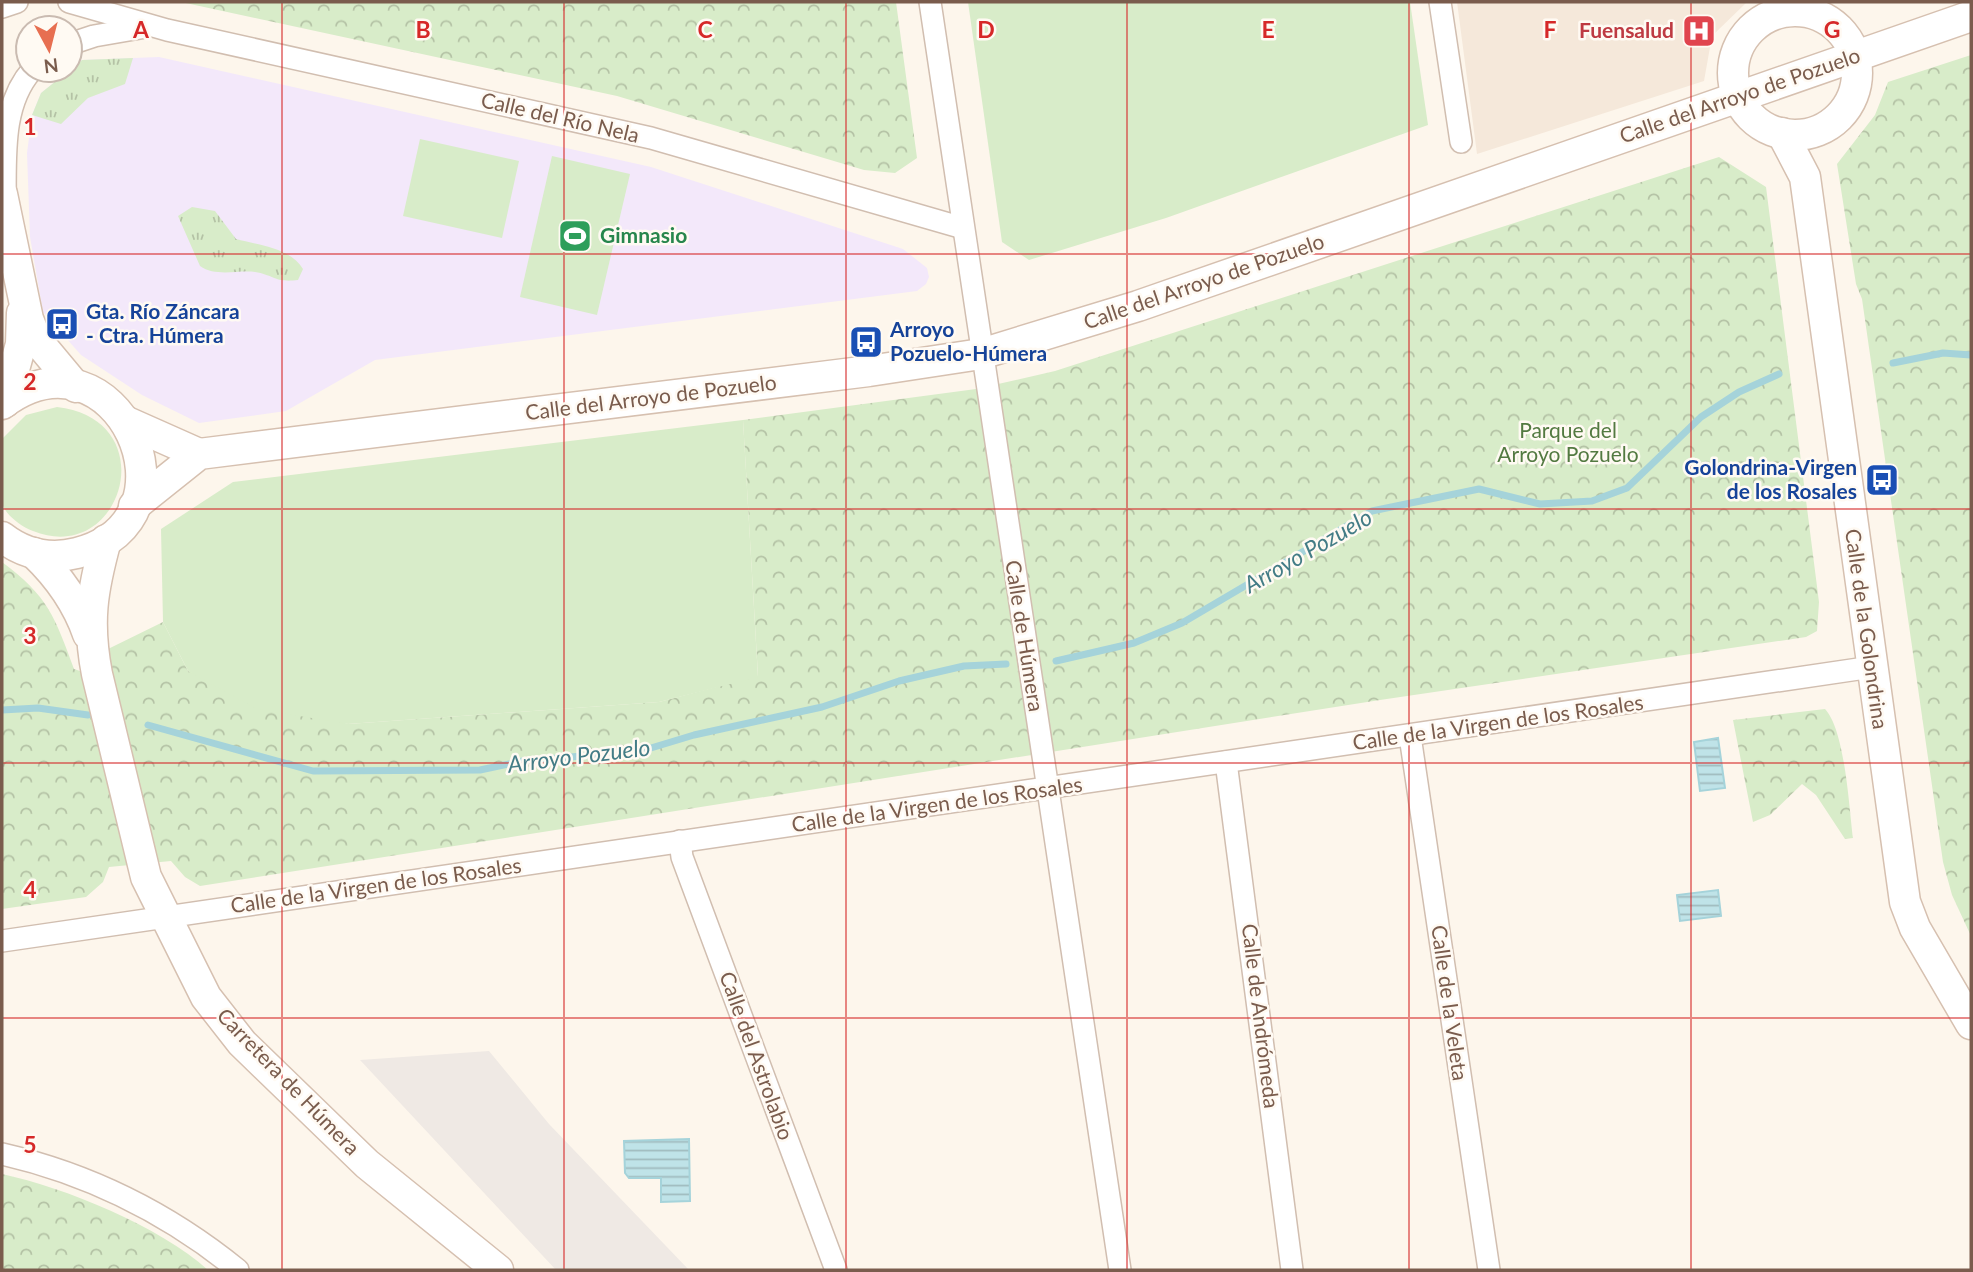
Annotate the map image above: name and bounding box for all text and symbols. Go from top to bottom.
hospital icon: Fuensalud [1680,12,1718,50]
north arrow [14,14,84,84]
text: A [132,15,150,43]
text: B [415,15,431,43]
text: C [697,15,713,43]
text: D [977,15,995,43]
text: E [1261,15,1275,43]
text: F [1543,15,1557,43]
text: G [1824,15,1840,43]
place label: Fuensalud [1579,17,1674,42]
street label: Calle del Arroyo de Pozuelo [1616,42,1863,148]
text: N [42,54,60,79]
street label: Calle del Río Nela [479,86,642,147]
text: 1 [23,112,37,140]
sports icon: Gimnasio [556,217,594,255]
place label: Gimnasio [600,222,687,247]
street label: Calle del Arroyo de Pozuelo [1080,228,1327,334]
place label: Gta. Río Záncara - Ctra. Húmera [86,298,240,347]
bus stop icon: Gta. Río Záncara - Ctra. Húmera [43,305,81,343]
place label: Arroyo Pozuelo-Húmera [889,316,1047,365]
bus stop icon: Arroyo Pozuelo-Húmera [847,323,885,361]
text: 2 [23,367,37,395]
street label: Calle del Arroyo de Pozuelo [524,369,778,424]
park label: Parque del Arroyo Pozuelo [1497,417,1639,466]
place label: Golondrina-Virgen de los Rosales [1684,454,1857,503]
bus stop icon: Golondrina-Virgen de los Rosales [1863,461,1901,499]
water label: Arroyo Pozuelo [1237,502,1377,599]
street label: Calle de la Golondrina [1841,527,1894,731]
street label: Calle de Húmera [1001,558,1050,713]
text: 3 [23,621,37,649]
street label: Calle de la Virgen de los Rosales [1351,689,1645,754]
water label: Arroyo Pozuelo [505,732,652,778]
street label: Calle de la Virgen de los Rosales [790,771,1084,836]
street label: Calle de la Virgen de los Rosales [229,852,523,917]
text: 4 [23,875,37,903]
street label: Calle de Andrómeda [1238,922,1285,1110]
street label: Calle de la Veleta [1427,923,1474,1082]
street label: Calle del Astrolabio [715,968,800,1143]
street label: Carretera de Húmera [213,1002,366,1160]
text: 5 [23,1130,37,1158]

